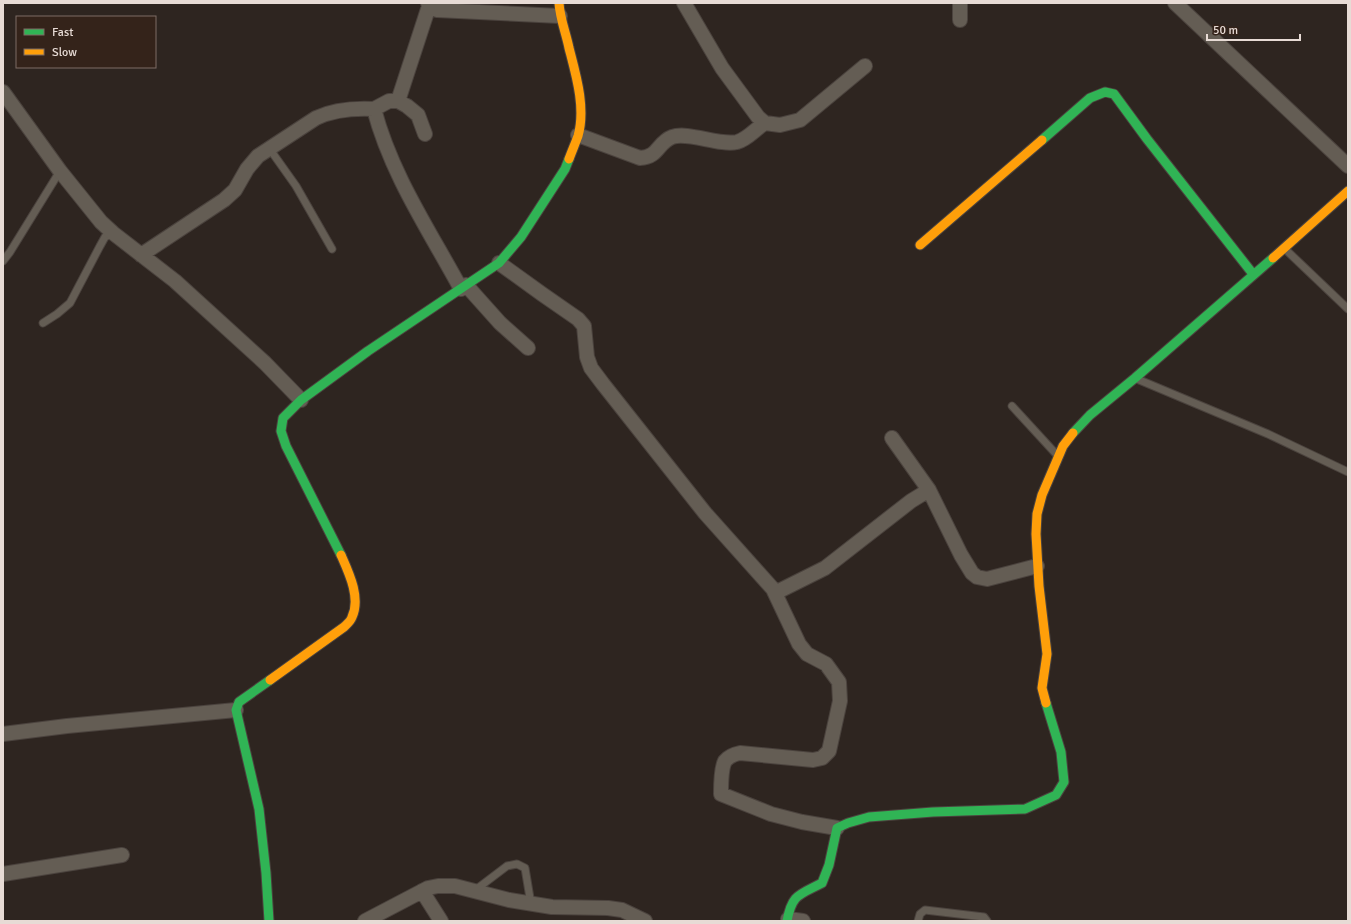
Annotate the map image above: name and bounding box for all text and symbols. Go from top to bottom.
legend [16,16,156,68]
scale bar [1207,16,1300,42]
text: 50 m [1213,23,1238,38]
text: Fast [52,25,73,40]
text: Slow [52,45,77,60]

